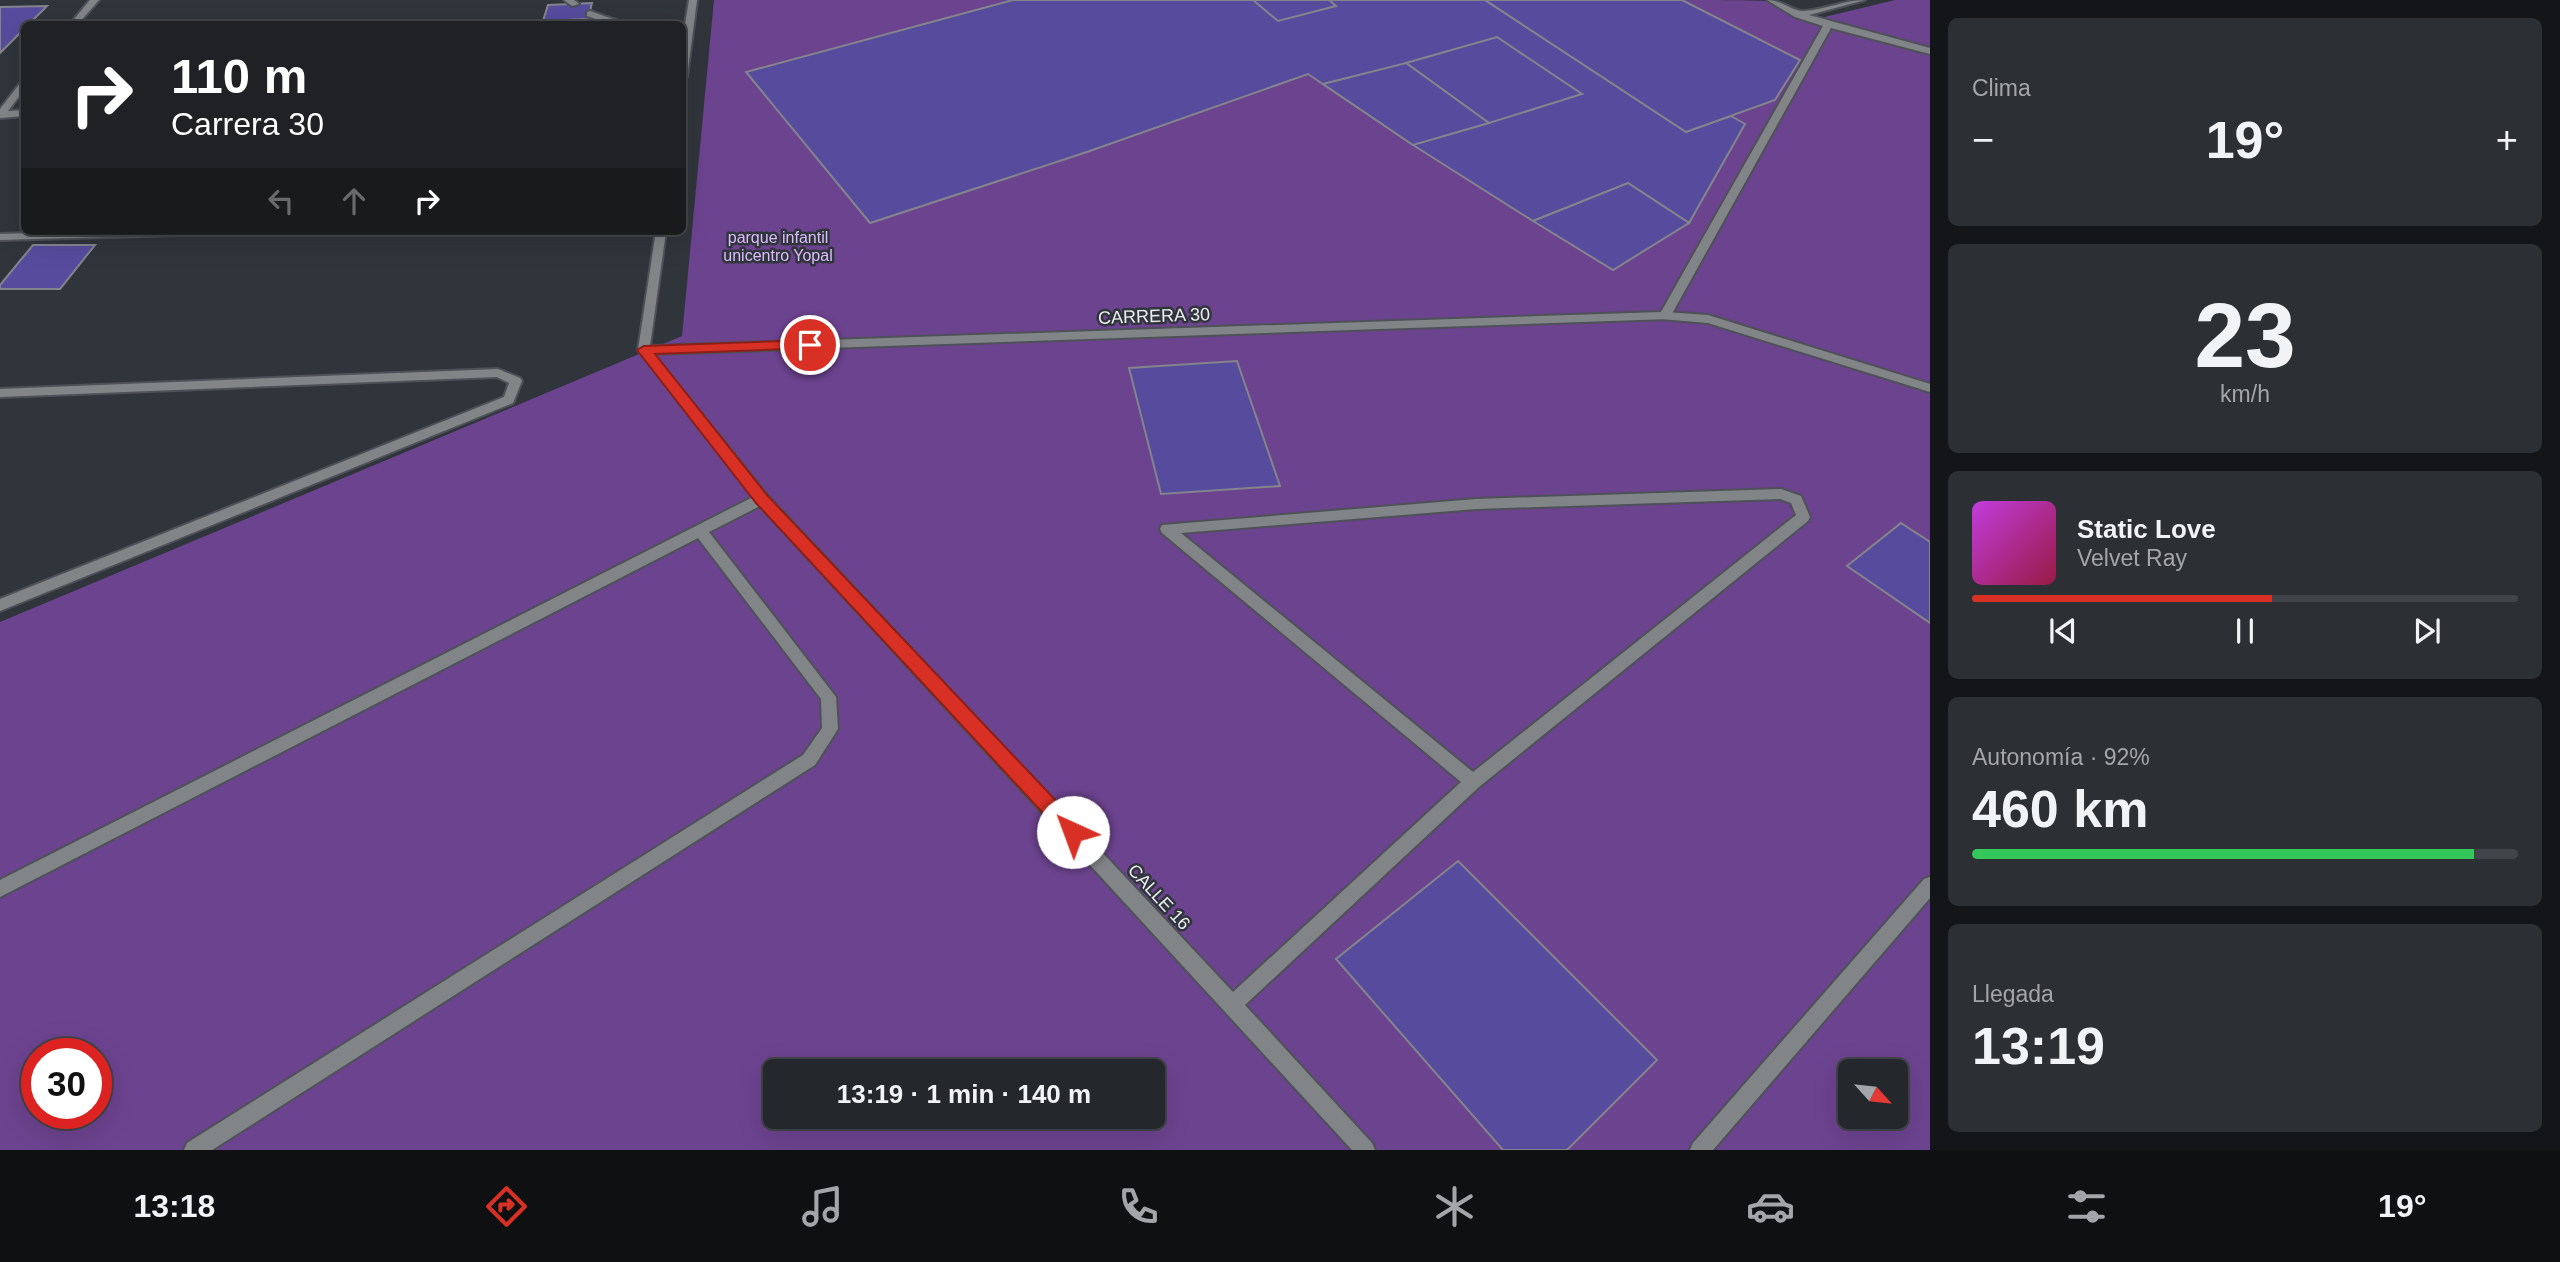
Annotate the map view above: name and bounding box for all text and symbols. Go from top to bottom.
icon: right [56,49,147,140]
text: 110 m [171,49,307,103]
text: Clima [1972,75,2031,101]
text: Carrera 30 [171,106,324,142]
text: 19° [2206,111,2284,169]
text: − [1972,119,1994,161]
text: + [2496,119,2518,161]
icon: left [262,182,300,220]
icon: ahead [335,182,373,220]
icon: right [408,182,446,220]
park label: parque infantil unicentro Yopal [723,229,833,264]
text: 23 [2194,285,2296,386]
street label: CARRERA 30 [1098,304,1210,328]
pin [780,315,840,375]
icon: arrive [791,326,829,364]
text: km/h [2220,381,2270,407]
text: Static Love [2077,514,2216,544]
text: Velvet Ray [2077,545,2187,571]
icon: previous [2044,612,2082,650]
icon: pause [2226,612,2264,650]
icon: next [2408,612,2446,650]
text: Autonomía · 92% [1972,744,2150,770]
text: 460 km [1972,780,2148,838]
position arrow [1036,795,1110,869]
street label: CALLE 16 [1124,860,1194,934]
text: Llegada [1972,981,2054,1007]
text: 13:19 [1972,1017,2105,1075]
speed limit sign: 30 [21,1038,112,1129]
north arrow [1838,1059,1908,1129]
map controls [1838,1059,1908,1129]
text: 13:19 · 1 min · 140 m [837,1079,1091,1109]
icon: directions [482,1182,531,1231]
icon: music [798,1182,847,1231]
icon: phone [1114,1182,1163,1231]
icon: climate [1430,1182,1479,1231]
icon: car [1746,1182,1795,1231]
icon: filters [2062,1182,2111,1231]
text: 13:18 [133,1188,215,1224]
text: 19° [2378,1188,2427,1224]

